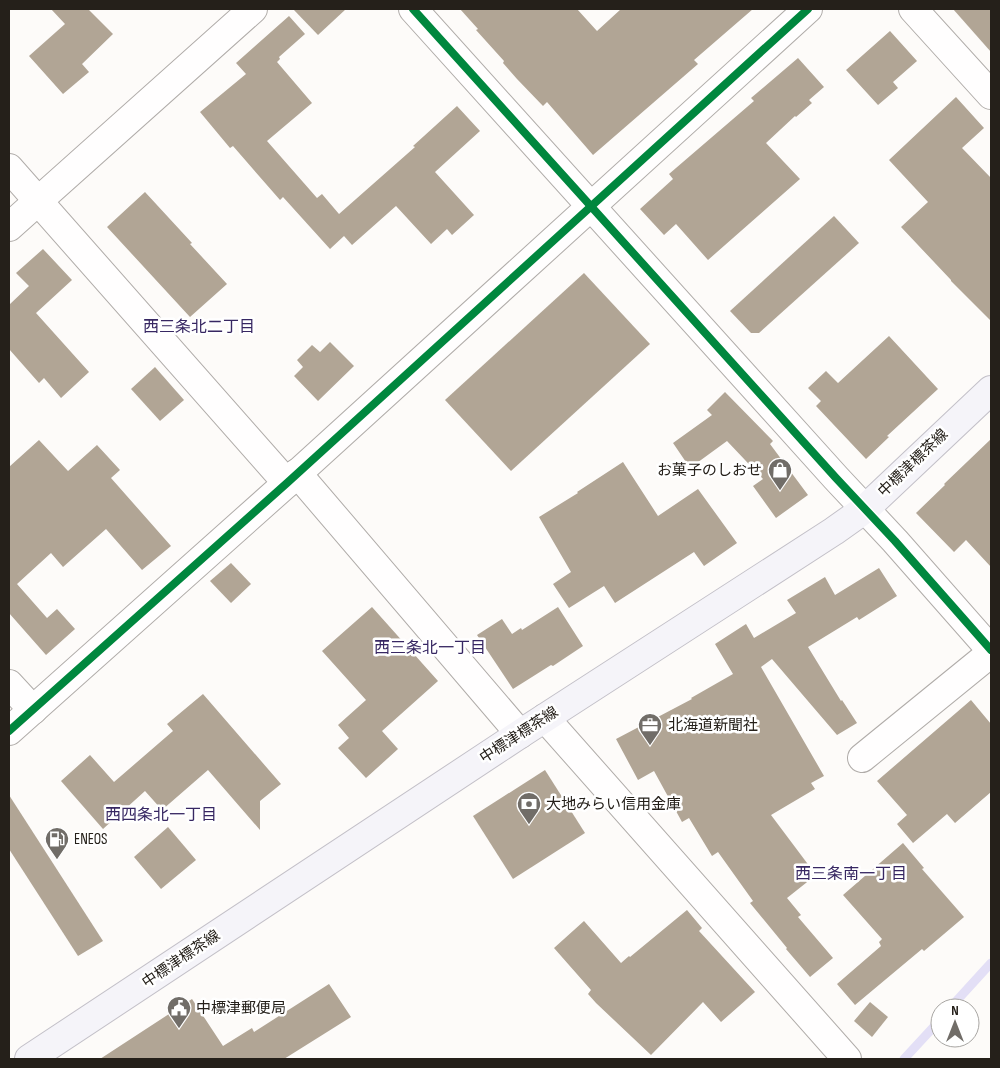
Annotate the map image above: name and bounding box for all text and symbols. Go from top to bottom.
district label: 西三条北二丁目 [143,318,255,337]
street label: 中標津標茶線 [874,425,952,501]
shop icon: お菓子のしおせ [767,457,793,491]
place label: お菓子のしおせ [657,461,762,480]
district label: 西三条北一丁目 [374,639,486,658]
street label: 中標津標茶線 [476,703,562,767]
office icon: 北海道新聞社 [637,712,663,746]
place label: 北海道新聞社 [668,716,758,735]
bank icon: 大地みらい信用金庫 [516,791,542,825]
place label: 大地みらい信用金庫 [546,795,681,814]
district label: 西四条北一丁目 [105,806,217,825]
fuel station icon: ENEOS [44,826,70,860]
place label: ENEOS [74,830,108,849]
district label: 西三条南一丁目 [795,865,907,884]
street label: 中標津標茶線 [138,926,224,992]
public building icon: 中標津郵便局 [166,995,192,1029]
north arrow [930,998,980,1048]
place label: 中標津郵便局 [196,999,286,1018]
text: N [951,1002,959,1019]

